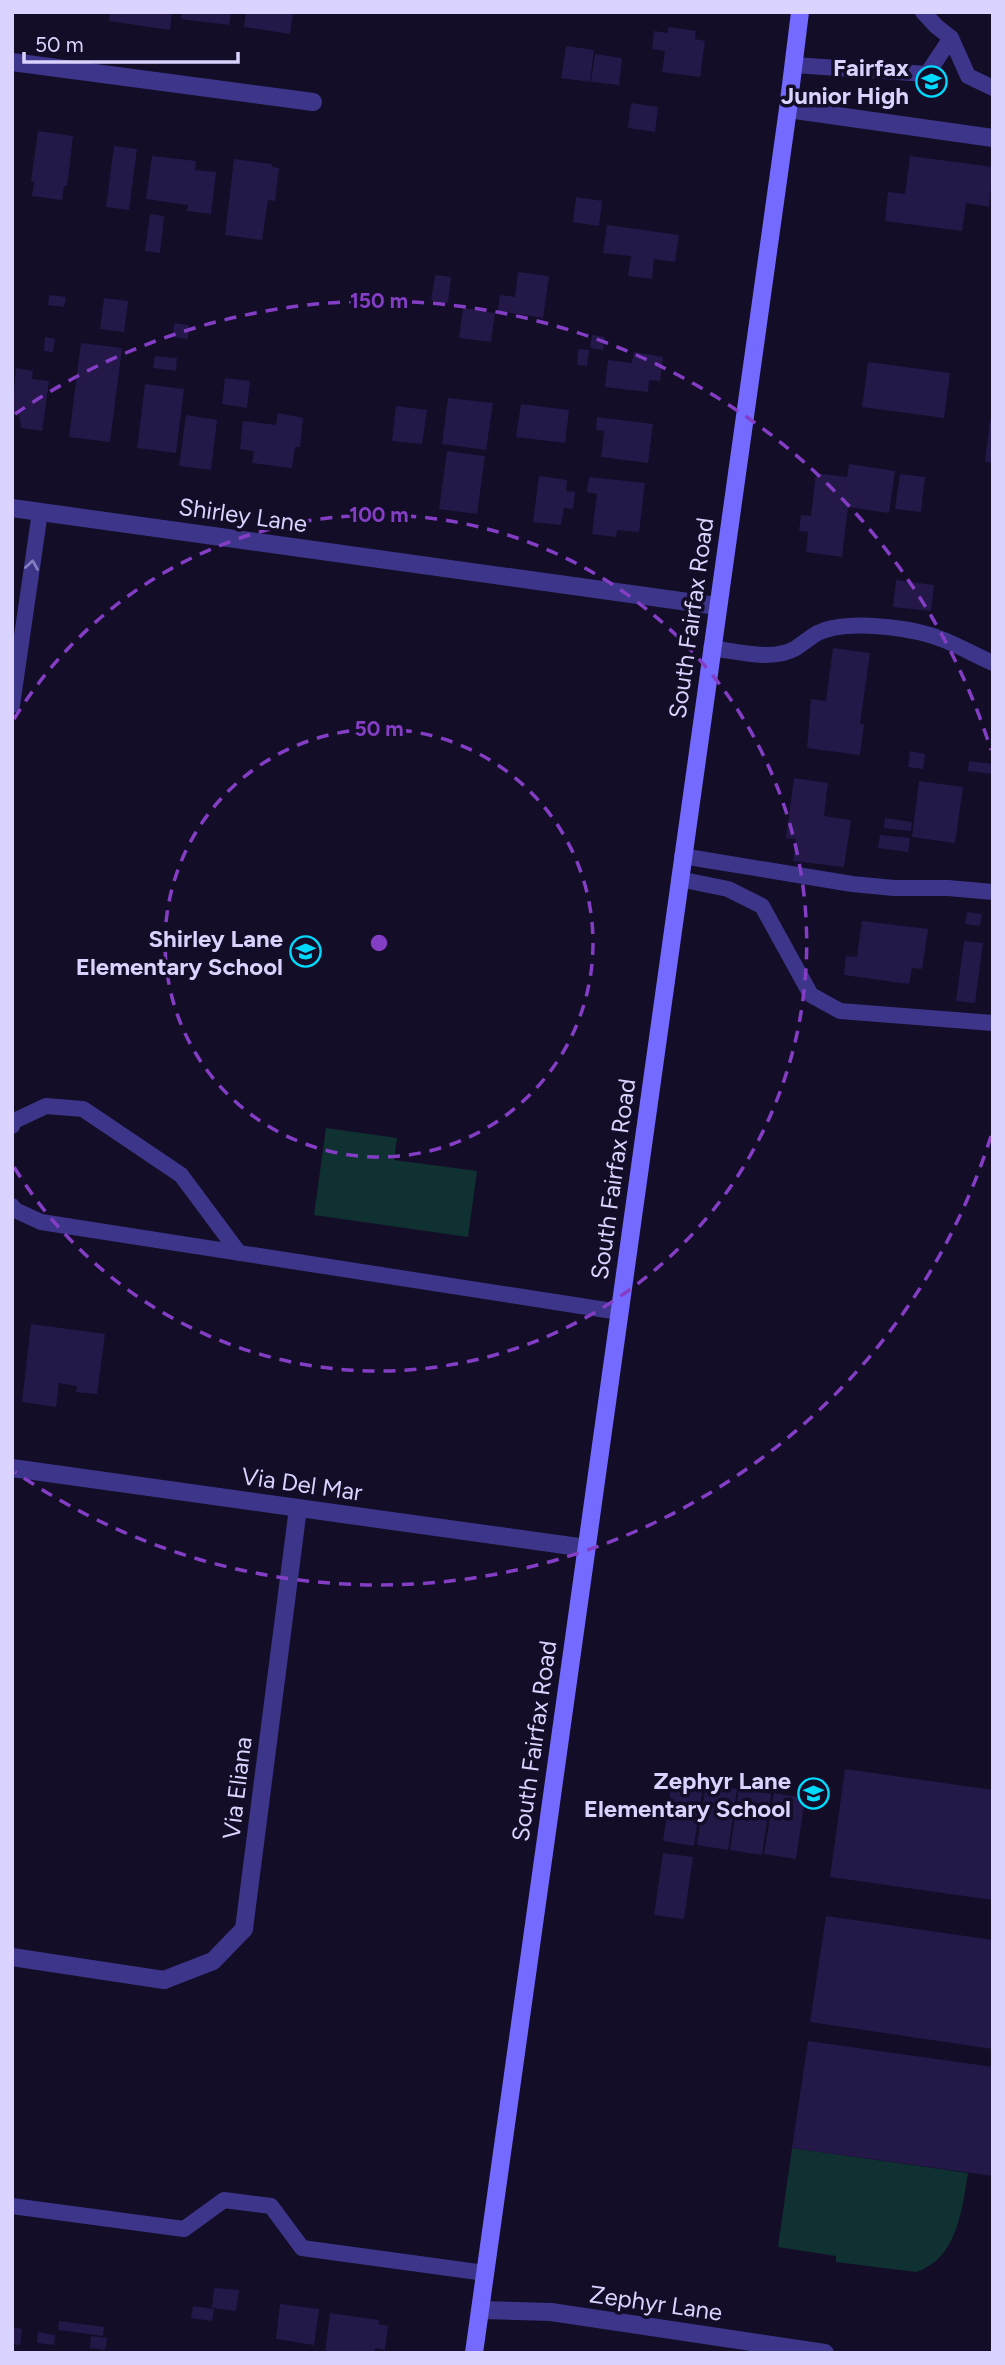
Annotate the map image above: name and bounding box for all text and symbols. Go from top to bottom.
scale bar [24,21,238,65]
text: 50 m [35,32,84,57]
place label: Fairfax Junior High [781,53,909,110]
school or university icon: Fairfax Junior High [915,64,949,98]
text: 150 m [350,288,408,313]
street label: Shirley Lane [177,492,309,538]
text: 100 m [349,502,409,527]
street label: South Fairfax Road [663,516,719,720]
one-way arrow [24,559,39,571]
text: 50 m [354,716,404,741]
place label: Shirley Lane Elementary School [76,924,283,981]
centre of rings [367,931,391,955]
school or university icon: Shirley Lane Elementary School [289,935,323,969]
street label: South Fairfax Road [585,1077,641,1281]
street label: Via Del Mar [240,1461,364,1507]
street label: South Fairfax Road [506,1639,562,1843]
street label: Via Eliana [216,1735,258,1841]
place label: Zephyr Lane Elementary School [584,1766,791,1823]
school or university icon: Zephyr Lane Elementary School [797,1777,831,1811]
street label: Zephyr Lane [588,2279,724,2327]

